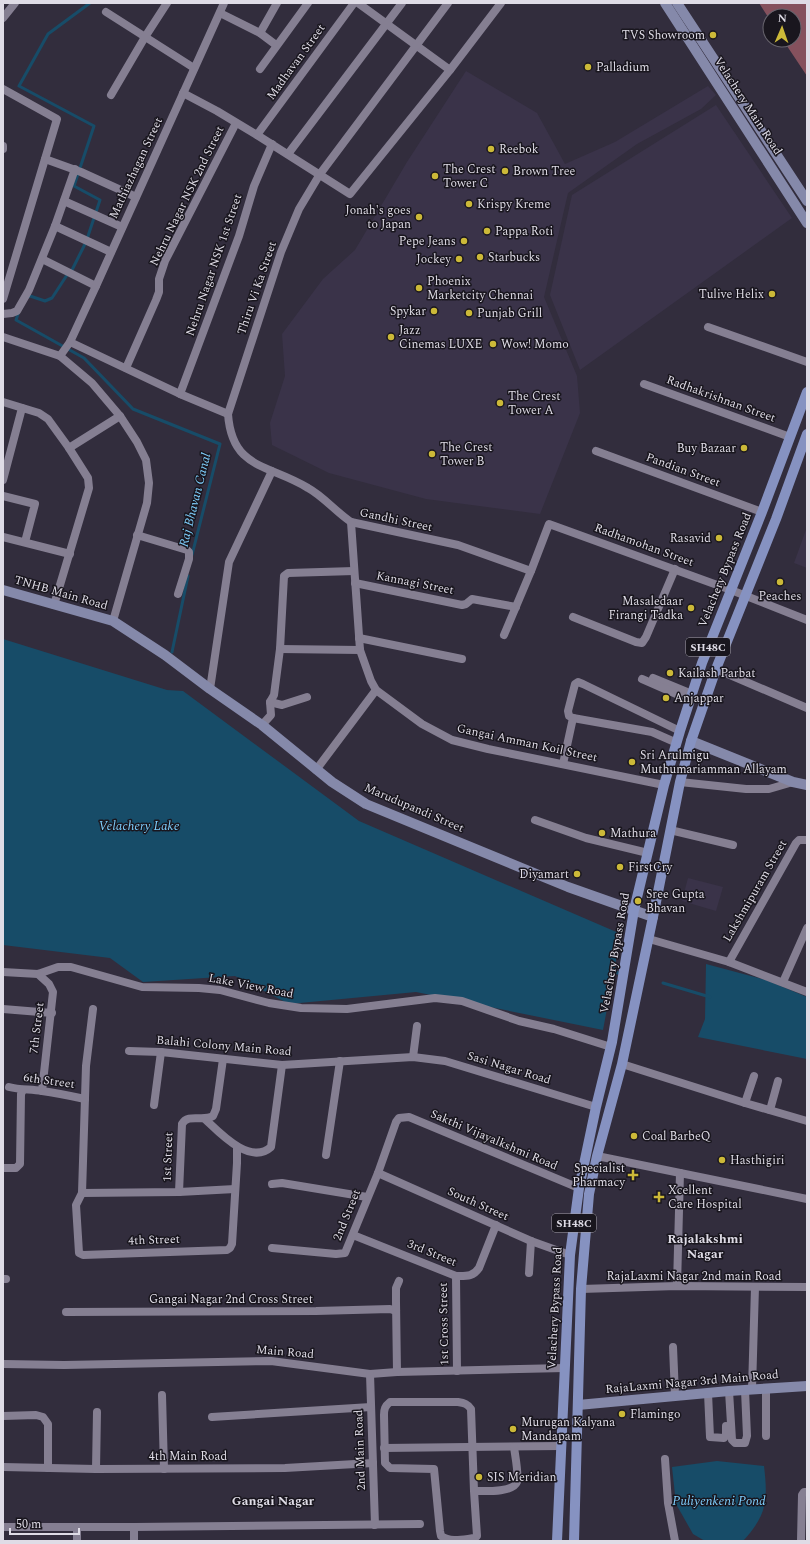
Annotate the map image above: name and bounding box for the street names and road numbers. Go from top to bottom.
street label: Madhavan Street [262,20,330,104]
street label: Velachery Main Road [709,53,787,159]
street label: Mathiazhagan Street [104,114,168,222]
street label: Nehru Nagar NSK 2nd Street [145,123,229,269]
street label: Nehru Nagar NSK 1st Street [181,191,247,339]
street label: Thiru Vi Ka Street [232,239,282,337]
street label: Radhakrishnan Street [664,370,778,428]
street label: Pandian Street [643,448,723,492]
street label: Gandhi Street [358,503,434,537]
street label: Velachery Bypass Road [693,510,757,630]
street label: Radhamohan Street [592,518,696,572]
street label: Kannagi Street [375,566,455,600]
street label: TNHB Main Road [12,571,110,615]
road number: SH48C [686,638,730,656]
street label: Gangai Amman Koil Street [455,719,599,767]
street label: Marudupandi Street [361,778,467,838]
street label: Lakshmipuram Street [718,836,792,946]
street label: Velachery Bypass Road [595,891,635,1015]
street label: Lake View Road [207,968,295,1004]
street label: 7th Street [24,1001,50,1055]
street label: Balahi Colony Main Road [156,1031,293,1061]
street label: Sasi Nagar Road [465,1046,554,1090]
street label: 6th Street [22,1068,76,1094]
street label: Sakthi Vijayalkshmi Road [427,1105,561,1176]
street label: 1st Street [158,1132,178,1182]
street label: South Street [444,1182,512,1226]
street label: 2nd Street [328,1186,366,1244]
road number: SH48C [552,1214,596,1232]
street label: 4th Street [128,1230,180,1250]
street label: 3rd Street [404,1234,460,1272]
street label: Velachery Bypass Road [542,1246,568,1370]
street label: RajaLaxmi Nagar 2nd main Road [607,1267,782,1286]
street label: 1st Cross Street [434,1282,454,1366]
street label: Gangai Nagar 2nd Cross Street [149,1290,313,1309]
street label: Main Road [255,1340,315,1364]
street label: RajaLaxmi Nagar 3rd Main Road [605,1365,780,1399]
street label: 2nd Main Road [349,1409,371,1491]
street label: 4th Main Road [149,1447,227,1466]

